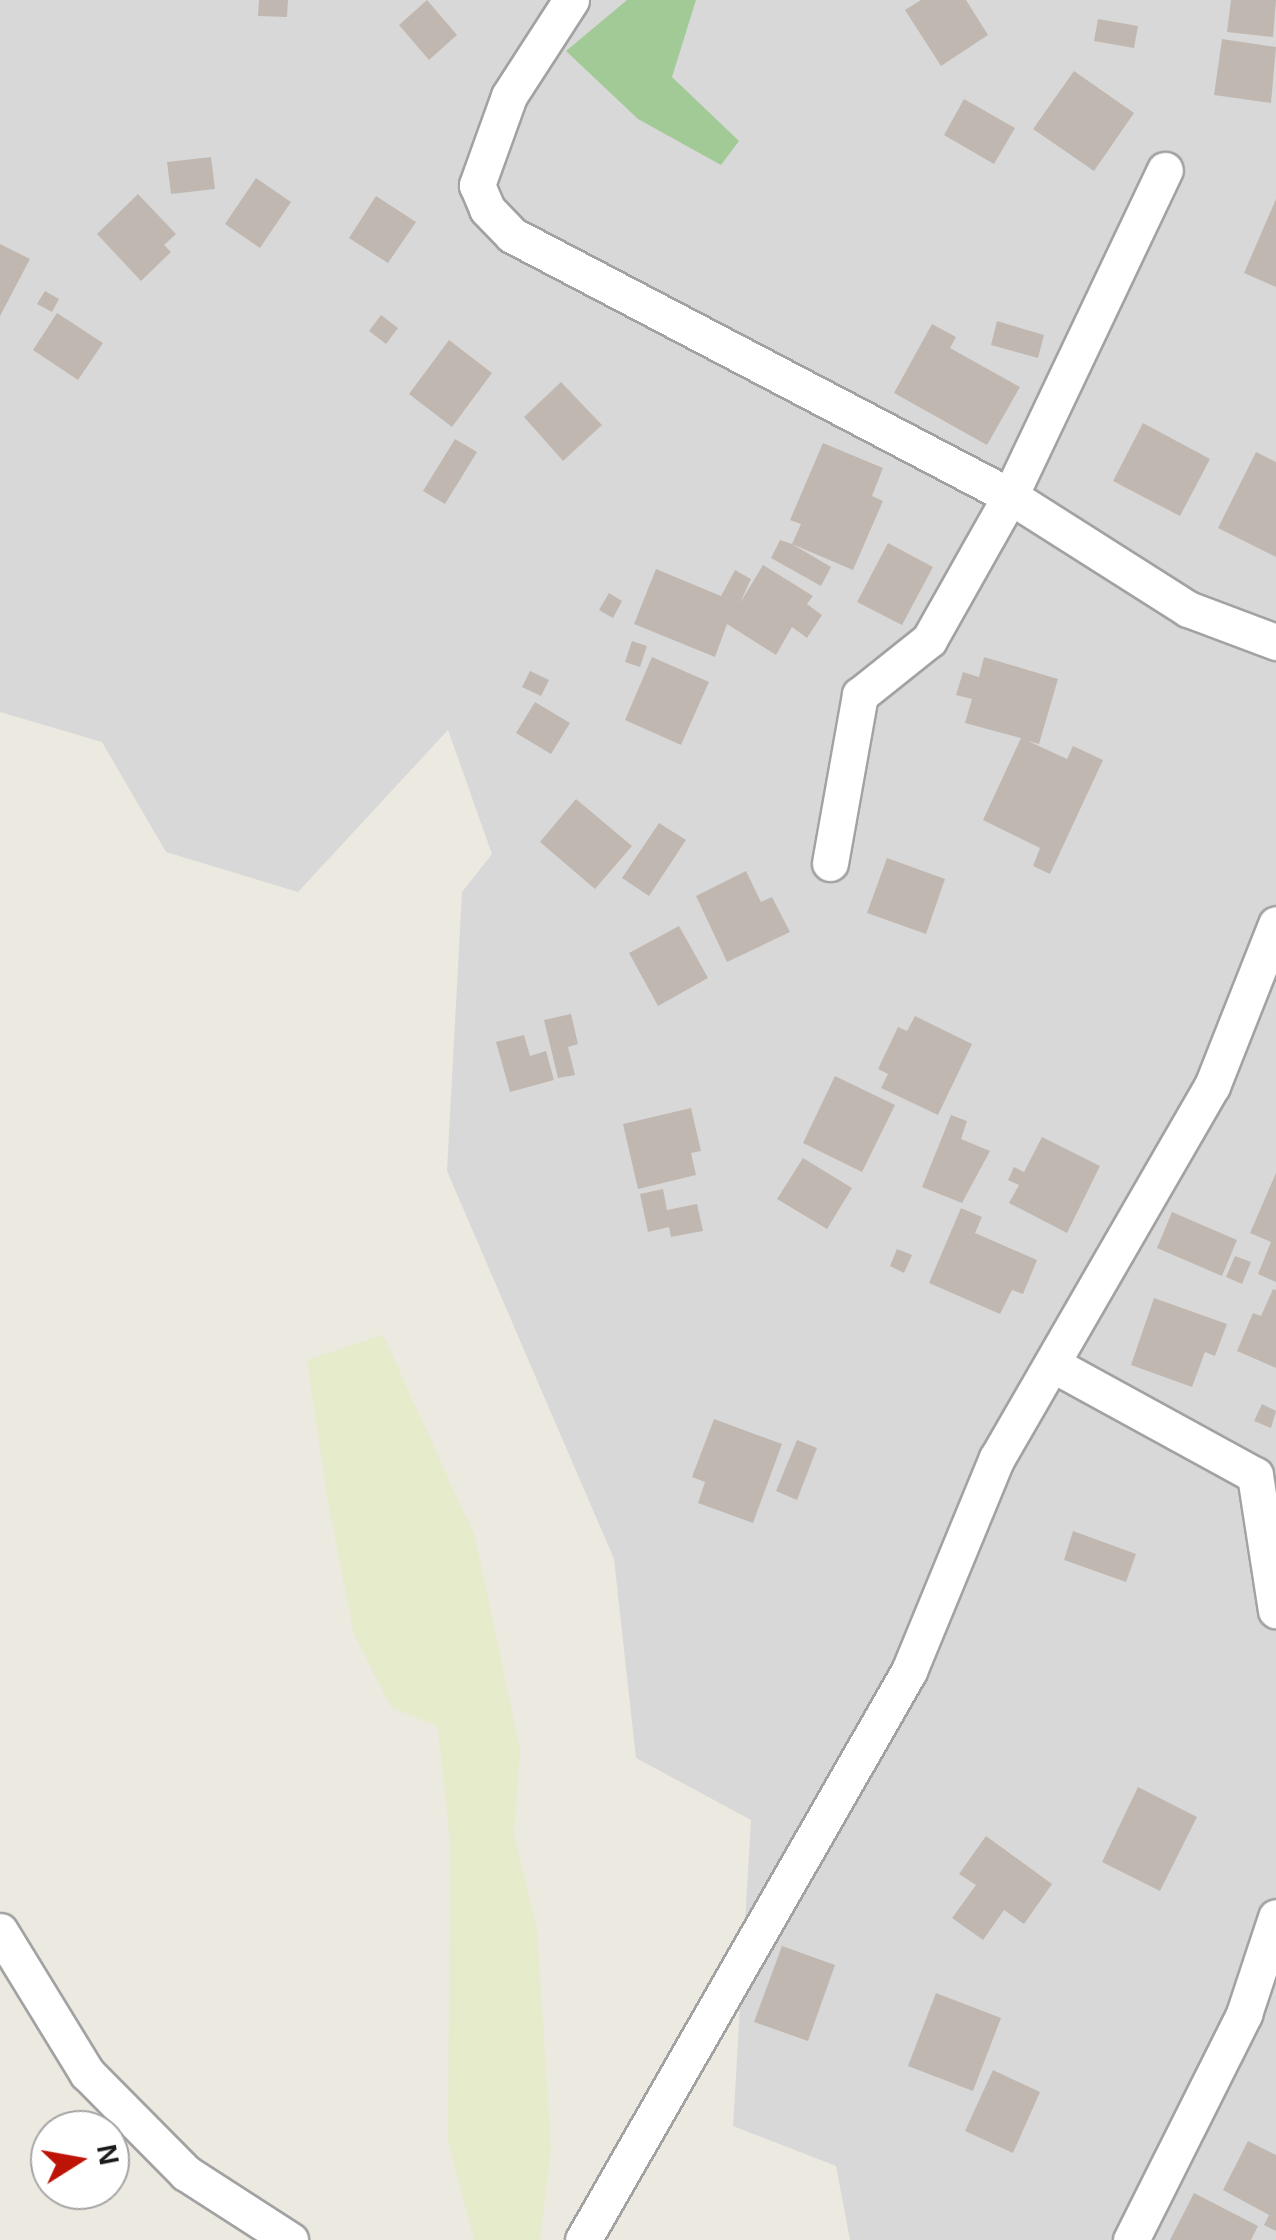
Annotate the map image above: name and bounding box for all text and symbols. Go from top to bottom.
north arrow [30,2110,130,2210]
text: N [91,2142,125,2167]

